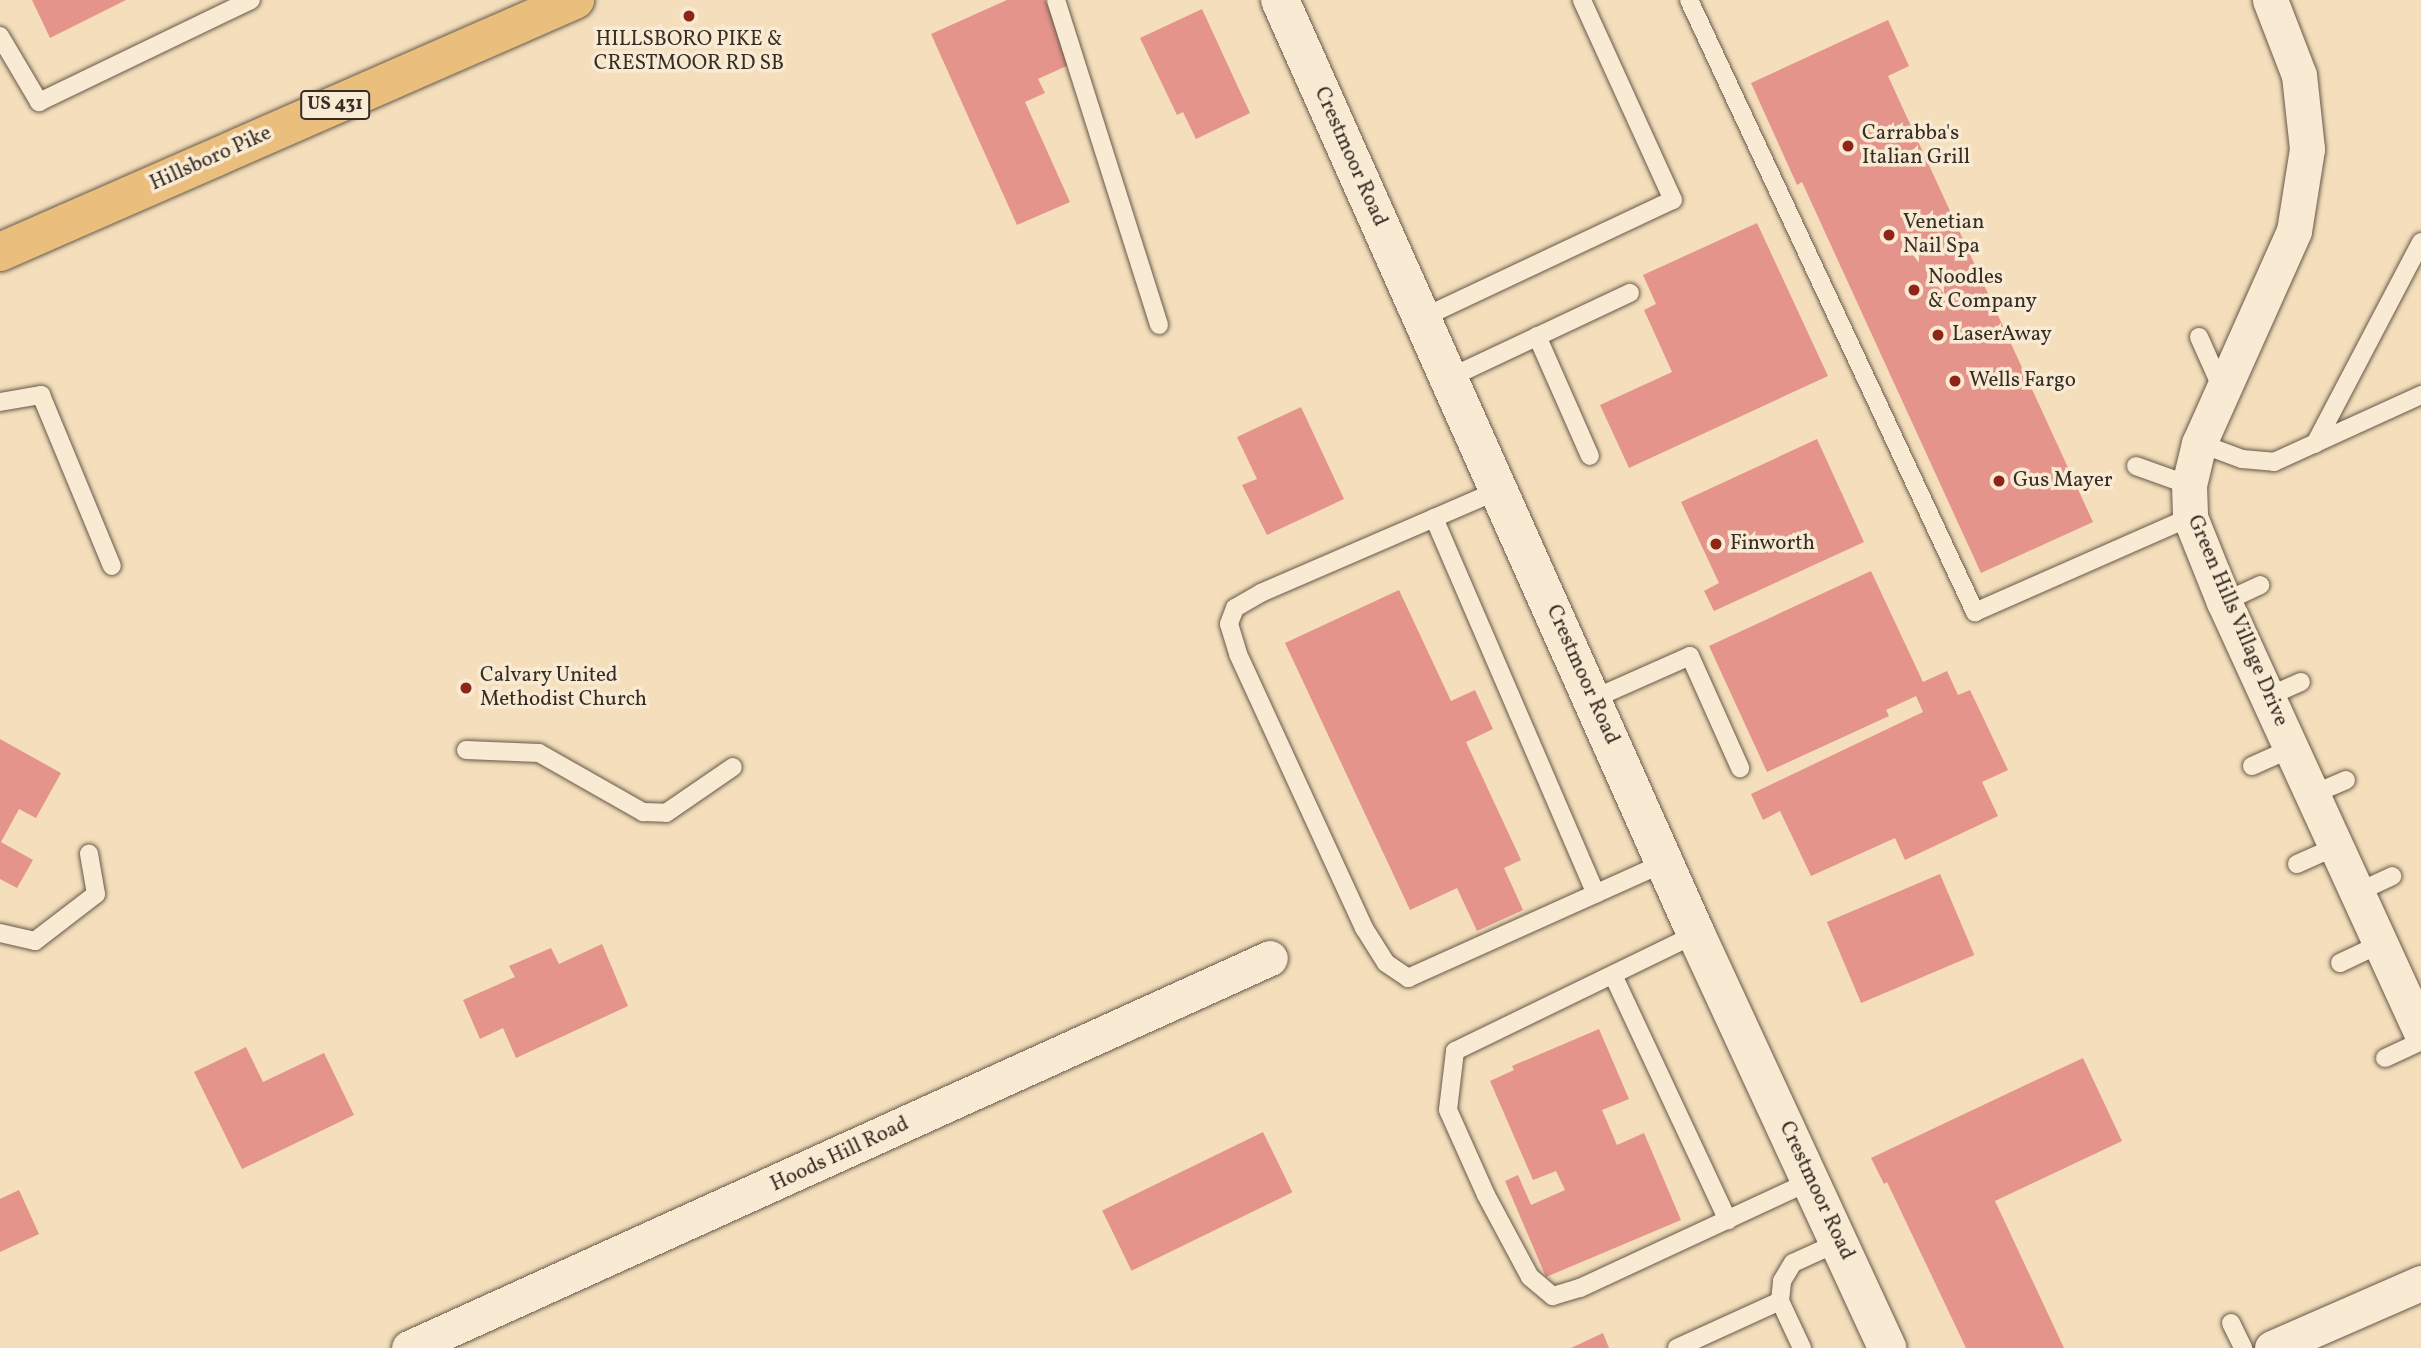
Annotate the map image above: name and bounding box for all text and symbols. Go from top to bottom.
marker: HILLSBORO PIKE & CRESTMOOR RD SB [681,8,697,24]
place label: HILLSBORO PIKE & CRESTMOOR RD SB [594,27,784,77]
street label: Crestmoor Road [1308,83,1392,231]
road number: US 431 [300,90,370,120]
street label: Hillsboro Pike [146,121,276,197]
place label: Carrabba's Italian Grill [1862,121,1970,171]
marker: Carrabba's Italian Grill [1840,138,1856,154]
place label: Venetian Nail Spa [1903,210,1985,260]
marker: Venetian Nail Spa [1881,227,1897,243]
place label: Noodles & Company [1928,265,2037,315]
marker: Noodles & Company [1906,282,1922,298]
place label: LaserAway [1952,322,2052,348]
marker: LaserAway [1930,327,1946,343]
place label: Wells Fargo [1969,368,2076,394]
marker: Wells Fargo [1947,373,1963,389]
place label: Gus Mayer [2013,468,2113,494]
marker: Gus Mayer [1991,473,2007,489]
street label: Green Hills Village Drive [2181,511,2293,731]
place label: Finworth [1730,531,1815,557]
marker: Finworth [1708,536,1724,552]
street label: Crestmoor Road [1540,601,1624,749]
place label: Calvary United Methodist Church [480,663,647,713]
marker: Calvary United Methodist Church [458,680,474,696]
street label: Hoods Hill Road [767,1112,913,1198]
street label: Crestmoor Road [1773,1118,1859,1264]

